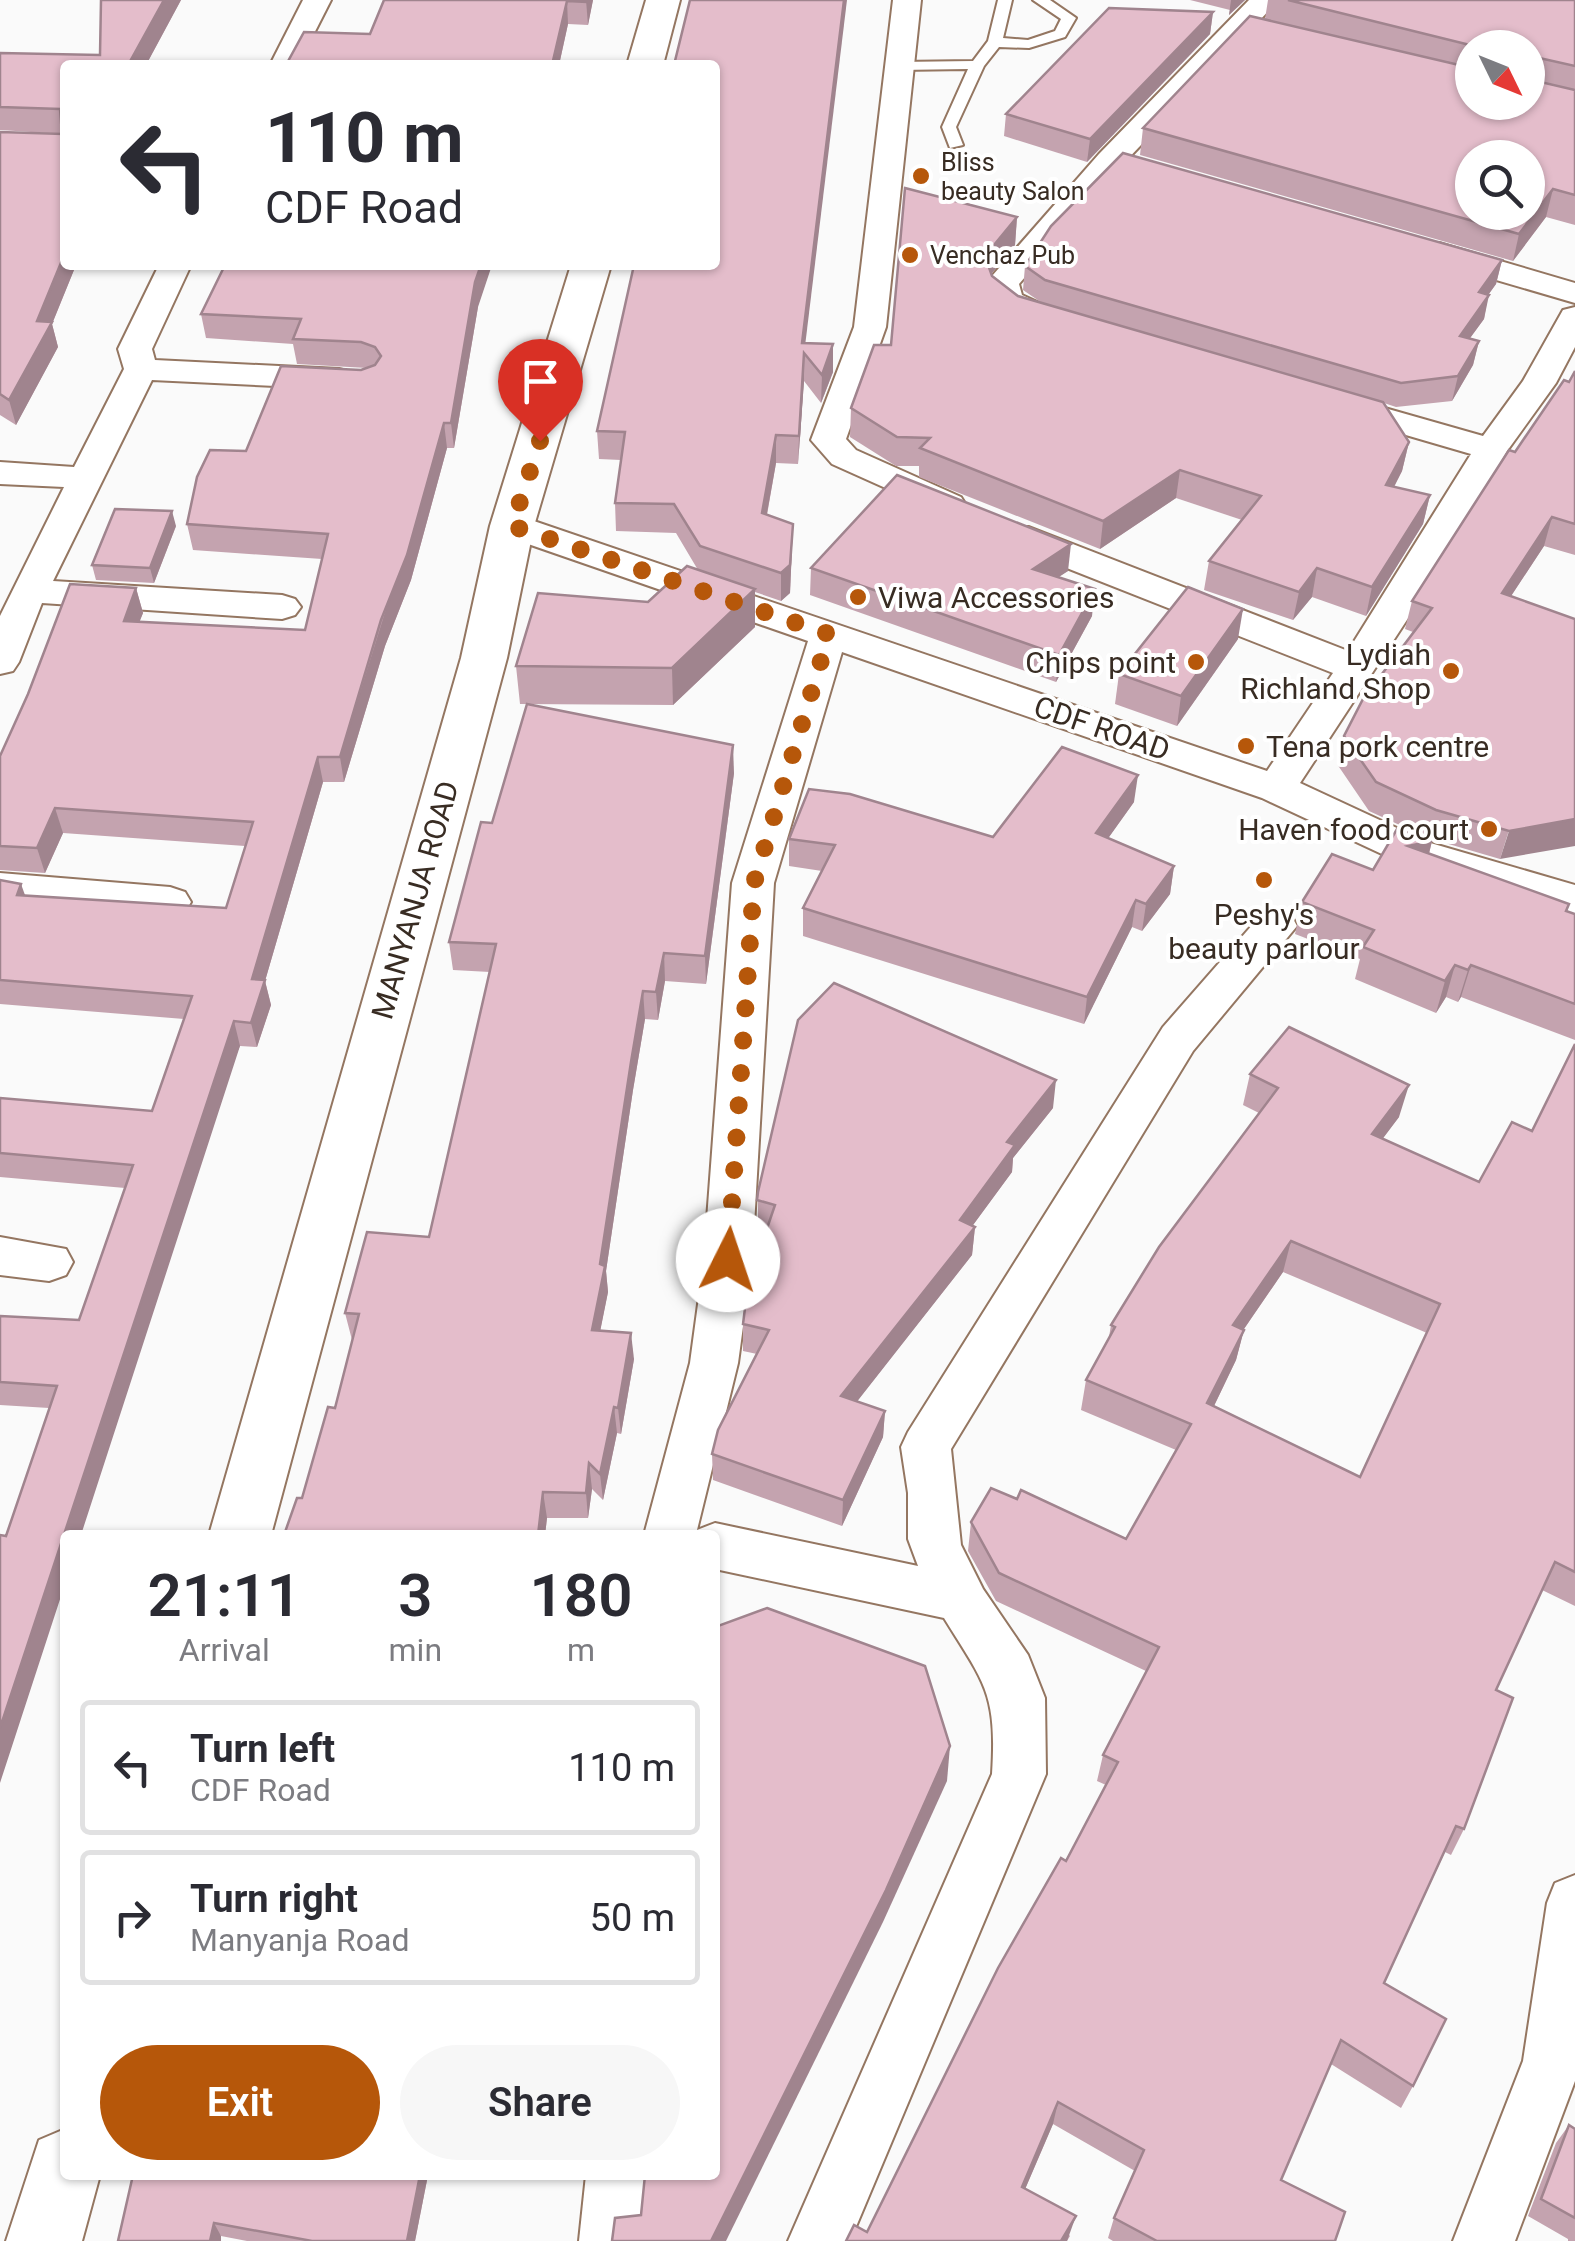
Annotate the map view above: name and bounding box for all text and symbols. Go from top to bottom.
north arrow [1455,30,1545,120]
map controls [1455,30,1545,230]
text: 110 m [265,97,464,179]
icon: left [100,100,230,230]
button: search [1455,140,1545,230]
place label: Bliss beauty Salon [941,148,1084,206]
marker: Bliss beauty Salon [910,165,932,187]
text: CDF Road [265,181,463,234]
place label: Venchaz Pub [930,241,1075,270]
marker: Venchaz Pub [899,244,921,266]
pin [498,339,583,442]
icon: arrive [513,354,568,409]
place label: Viwa Accessories [878,580,1115,615]
marker: Viwa Accessories [847,586,869,608]
place label: Lydiah Richland Shop [1240,637,1431,706]
place label: Chips point [1025,645,1176,680]
marker: Chips point [1185,651,1207,673]
marker: Lydiah Richland Shop [1440,660,1462,682]
street label: CDF ROAD [1029,688,1175,768]
place label: Tena pork centre [1266,729,1489,764]
marker: Tena pork centre [1235,735,1257,757]
street label: MANYANJA ROAD [364,777,466,1023]
place label: Haven food court [1238,812,1469,847]
marker: Haven food court [1478,818,1500,840]
marker: Peshy's beauty parlour [1253,869,1275,891]
place label: Peshy's beauty parlour [1168,897,1360,966]
position arrow [676,1208,780,1312]
text: 21:11 [148,1560,301,1631]
text: 3 [398,1560,432,1631]
text: 180 [530,1560,632,1631]
text: Arrival [179,1631,270,1669]
text: min [389,1631,442,1669]
text: m [567,1631,595,1669]
text: Turn left [190,1727,335,1771]
icon: left [105,1740,160,1795]
text: 110 m [568,1746,675,1790]
text: CDF Road [190,1771,331,1809]
text: Turn right [190,1877,358,1921]
icon: right [105,1890,160,1945]
text: 50 m [590,1896,675,1940]
text: Manyanja Road [190,1921,409,1959]
button: Exit [100,2045,380,2160]
button: Share [400,2045,680,2160]

